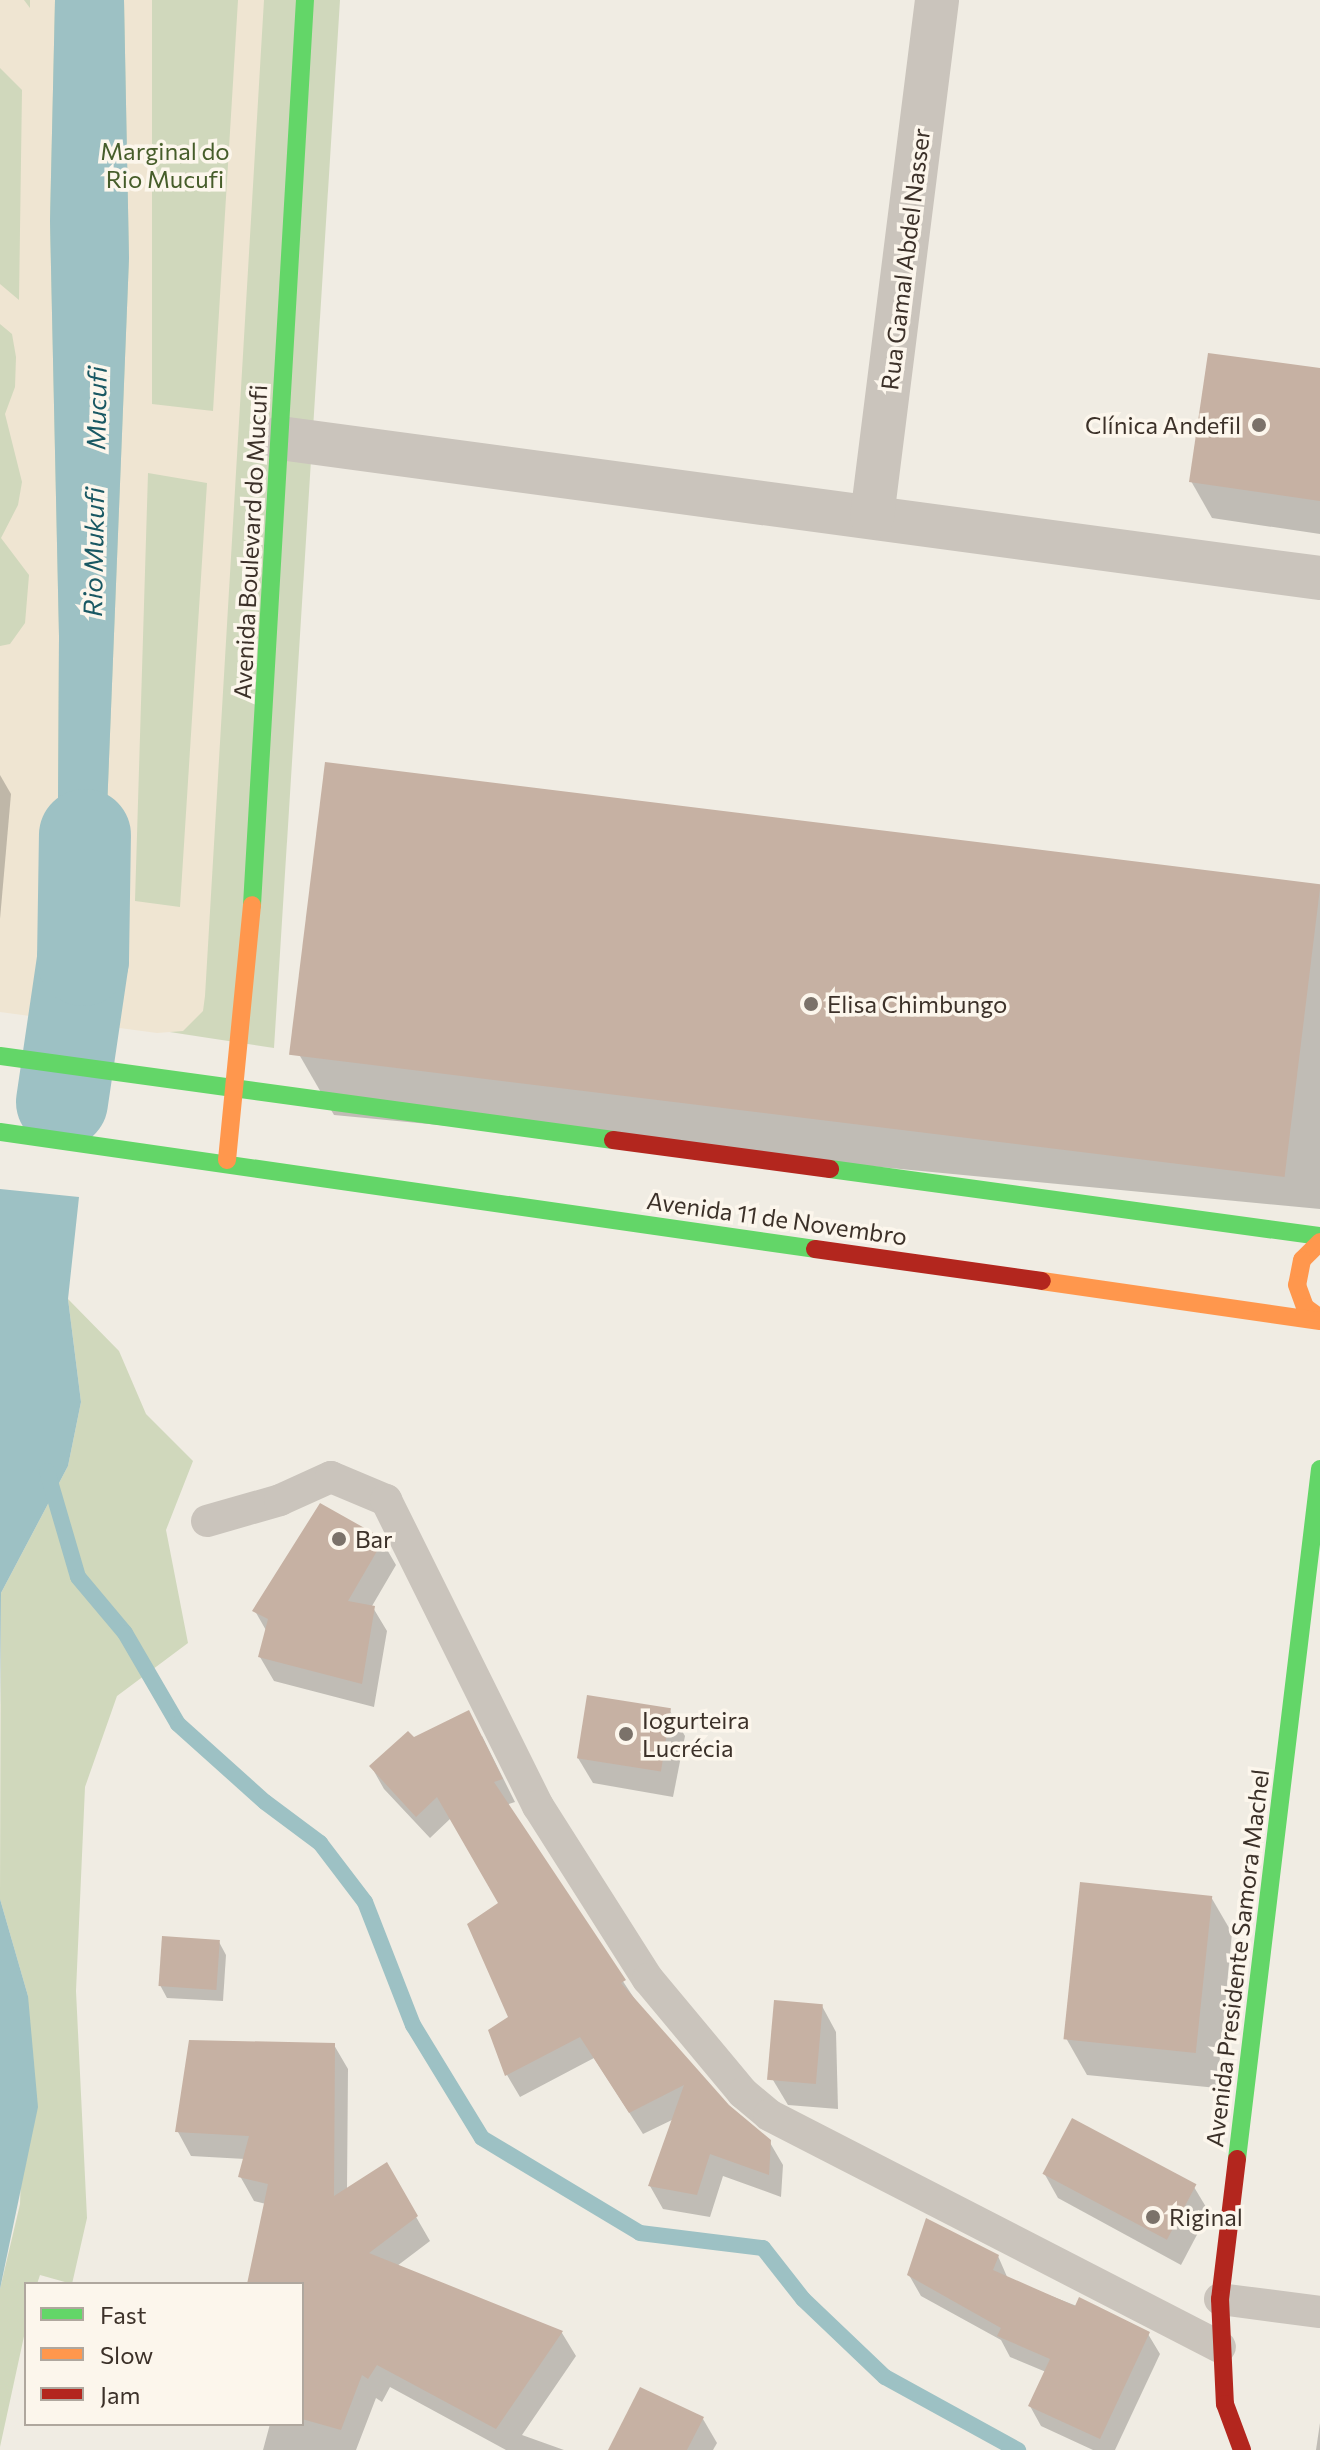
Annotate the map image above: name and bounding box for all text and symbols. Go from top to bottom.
street label: Rua Gamal Abdel Nasser [875,126,935,392]
park label: Marginal do Rio Mucufi [100,137,230,193]
water label: Mucufi [80,366,112,450]
street label: Avenida Boulevard do Mucufi [227,384,273,700]
place label: Clínica Andefil [1085,411,1241,439]
marker: Clínica Andefil [1248,414,1270,436]
water label: Rio Mukufi [76,487,110,617]
place label: Elisa Chimbungo [827,990,1007,1018]
marker: Elisa Chimbungo [802,995,820,1013]
street label: Avenida 11 de Novembro [645,1185,909,1251]
place label: Bar [355,1525,393,1553]
marker: Bar [330,1530,348,1548]
place label: Iogurteira Lucrécia [642,1706,749,1762]
marker: Iogurteira Lucrécia [617,1725,635,1743]
street label: Avenida Presidente Samora Machel [1200,1767,1274,2149]
place label: Riginal [1169,2203,1243,2231]
marker: Riginal [1144,2208,1162,2226]
legend [24,2282,304,2426]
text: Fast [100,2300,147,2329]
text: Slow [100,2340,153,2369]
text: Jam [100,2380,140,2409]

